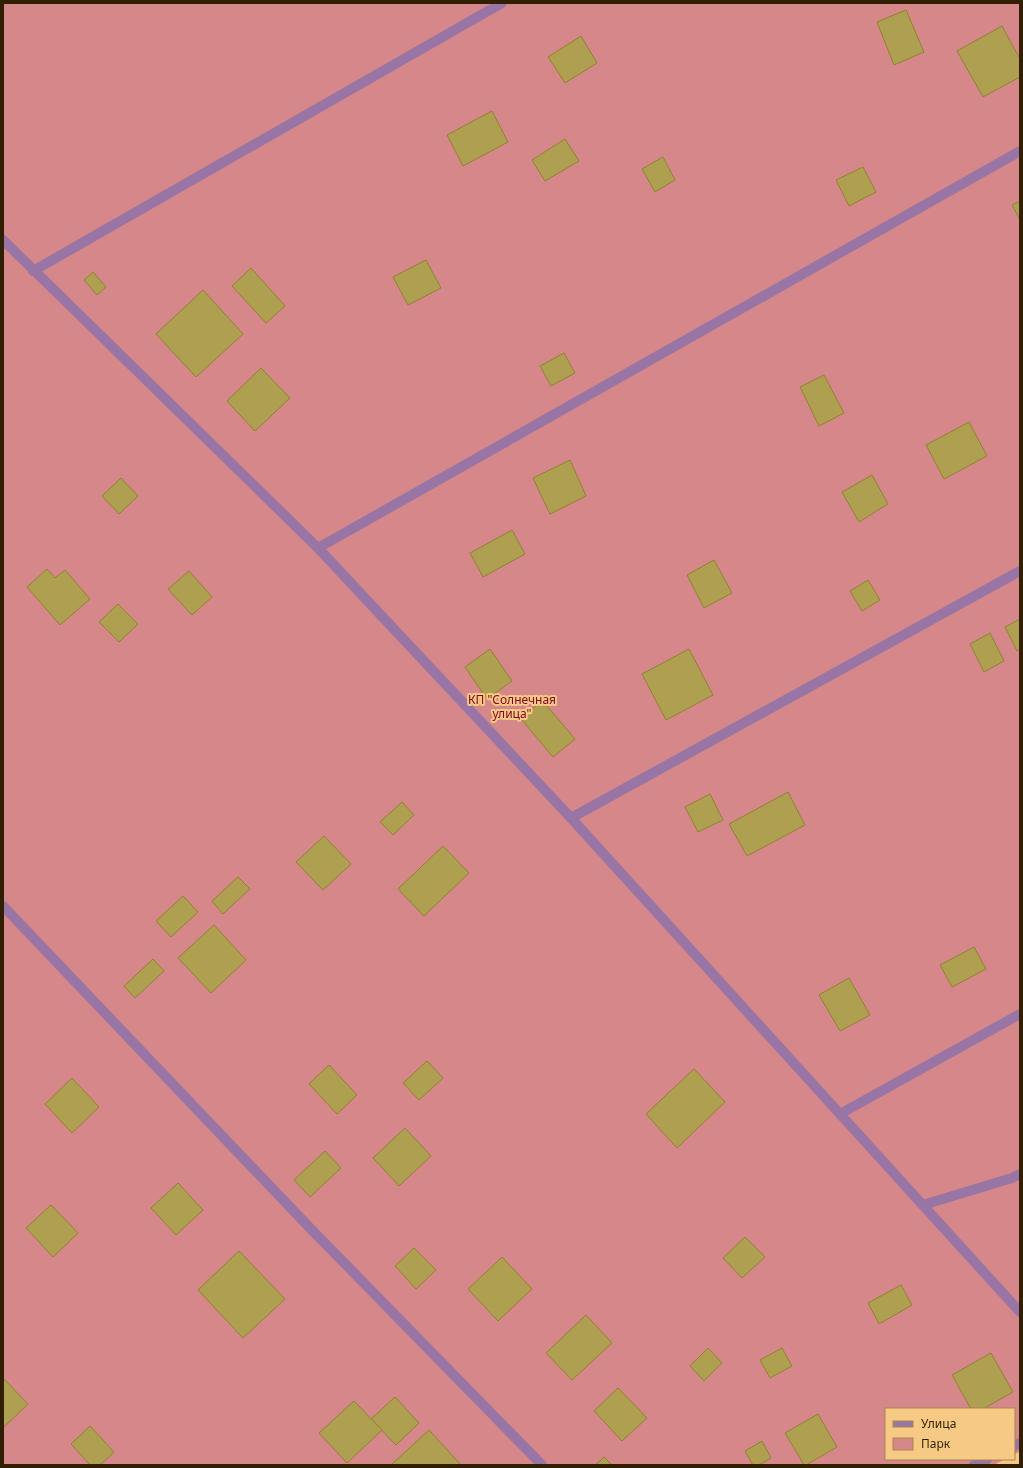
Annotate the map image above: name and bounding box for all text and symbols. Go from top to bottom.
park label: КП "Солнечная улица" [468,691,556,722]
legend [885,1408,1015,1460]
text: Улица [921,1415,956,1432]
text: Парк [921,1435,951,1452]

